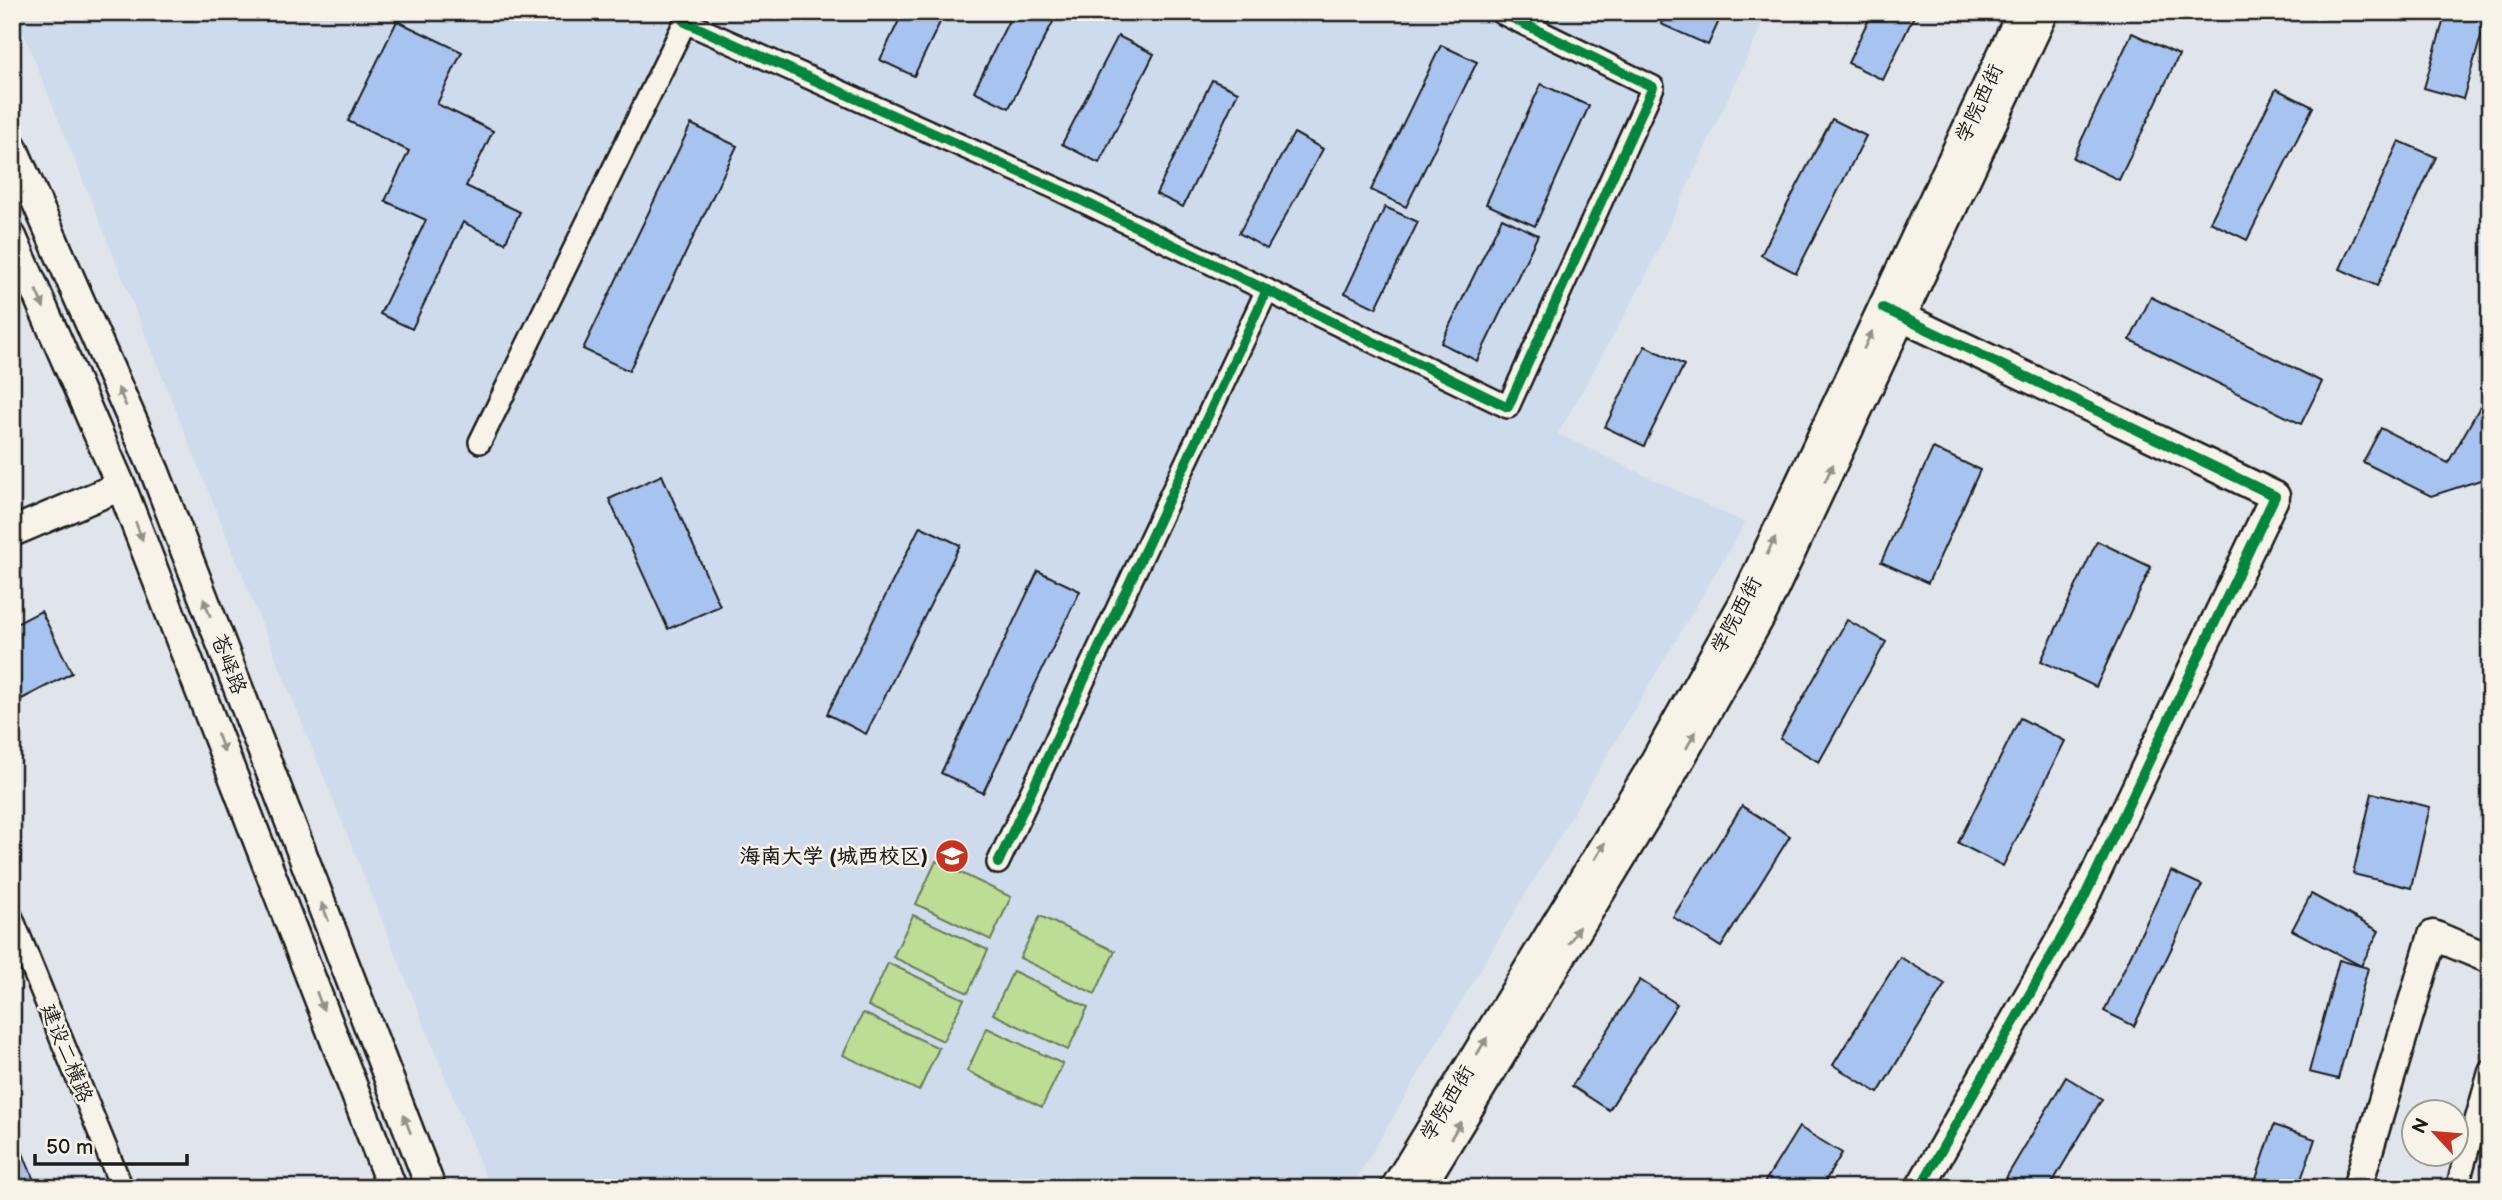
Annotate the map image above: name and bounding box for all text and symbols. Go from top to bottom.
street label: 学院西街 [1950,60,2009,147]
one-way arrow [34,289,45,310]
one-way arrow [1862,330,1873,350]
one-way arrow [116,387,127,408]
one-way arrow [1823,463,1834,483]
one-way arrow [133,520,144,541]
one-way arrow [1765,536,1776,556]
street label: 学院西街 [1706,572,1767,658]
one-way arrow [202,598,213,619]
street label: 苍峄路 [206,630,251,698]
one-way arrow [1685,730,1697,750]
one-way arrow [215,733,226,754]
school or university icon: 海南大学 (城西校区) [933,837,971,875]
one-way arrow [1594,842,1606,861]
place label: 海南大学 (城西校区) [740,844,928,869]
one-way arrow [319,901,330,922]
one-way arrow [1568,926,1580,945]
one-way arrow [315,991,326,1012]
street label: 建设二横路 [35,1000,98,1107]
one-way arrow [1475,1036,1488,1055]
street label: 学院西街 [1415,1061,1480,1146]
north arrow [2400,1098,2470,1168]
one-way arrow [401,1114,412,1135]
text: N [2408,1115,2435,1138]
one-way arrow [1449,1120,1462,1139]
scale bar [35,1123,187,1167]
text: 50 m [46,1135,93,1160]

